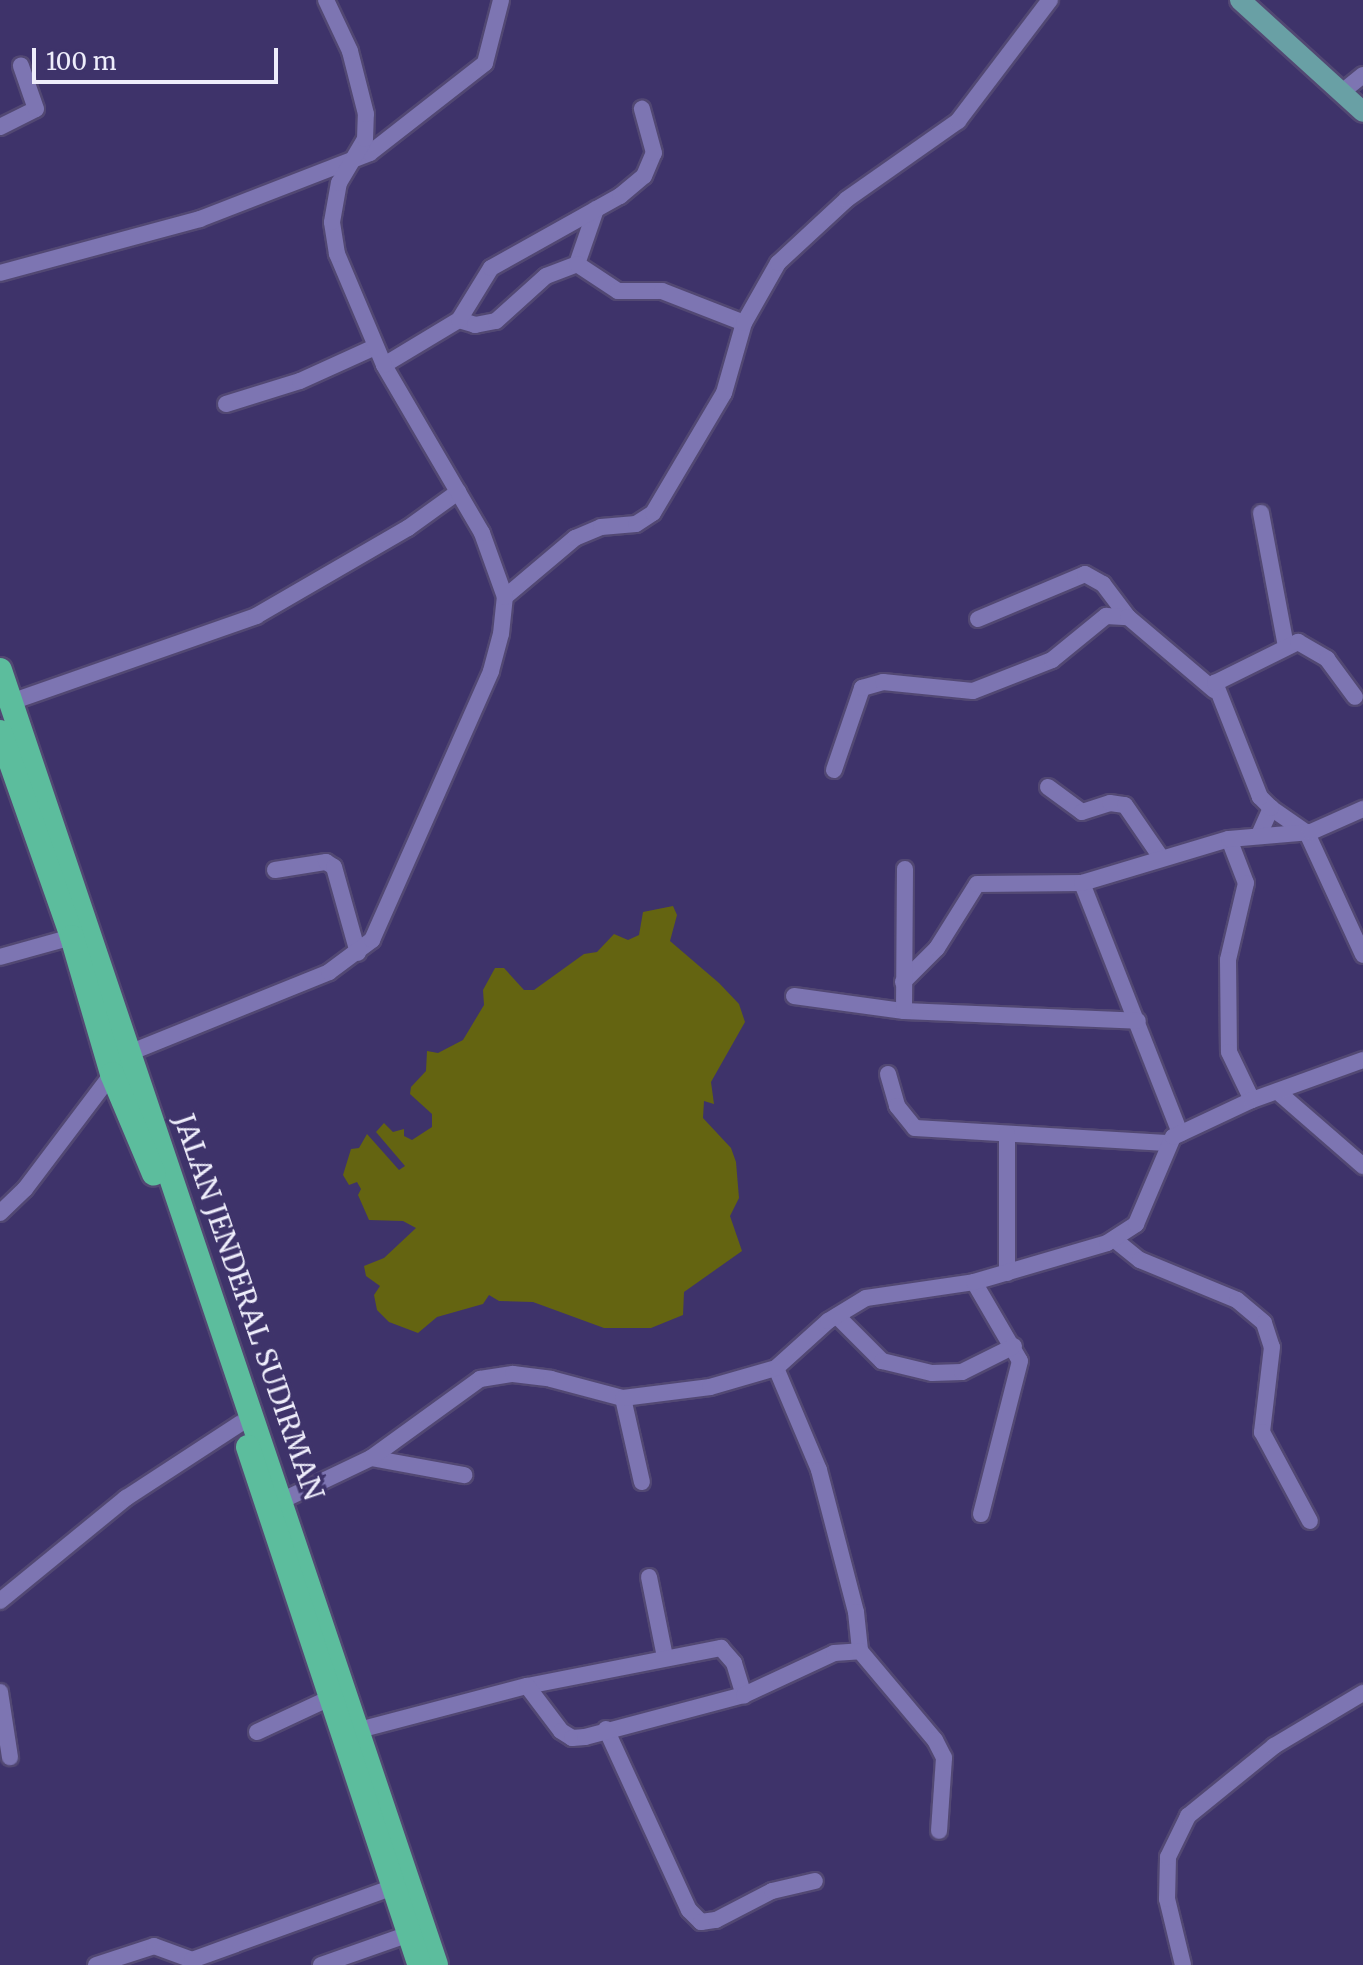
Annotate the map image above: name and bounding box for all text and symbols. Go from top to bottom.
scale bar [36,32,282,82]
text: 100 m [46,46,116,77]
street label: JALAN JENDERAL SUDIRMAN [167,1110,331,1504]

